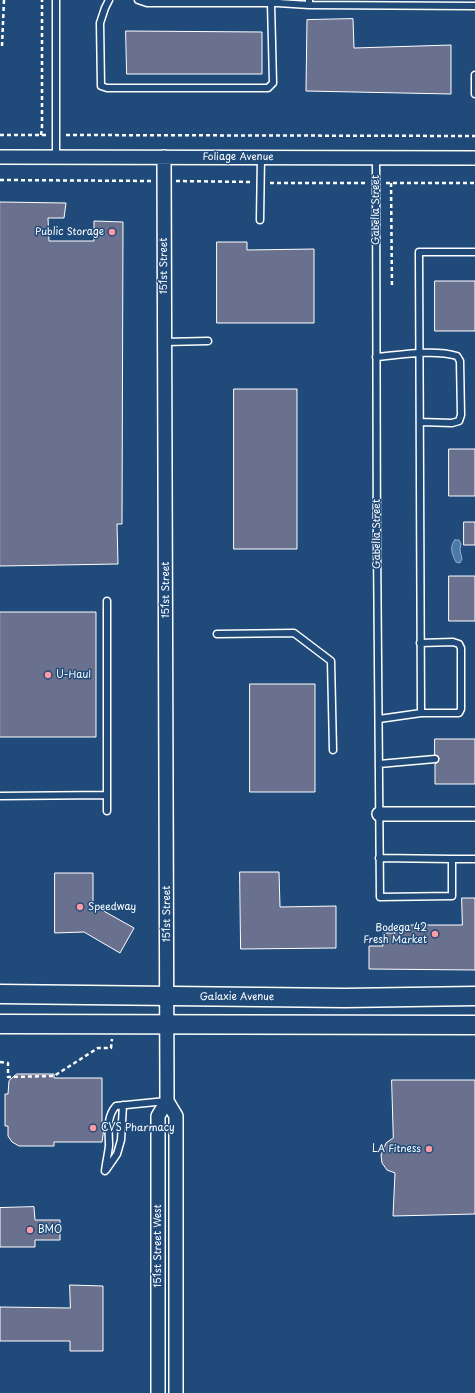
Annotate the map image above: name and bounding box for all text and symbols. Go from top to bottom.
street label: Foliage Avenue [202,151,274,163]
street label: Gabella Street [370,175,382,245]
place label: Public Storage [35,226,104,238]
marker: Public Storage [107,227,117,237]
street label: 151st Street [158,238,170,294]
street label: Gabella Street [371,499,383,569]
street label: 151st Street [160,562,172,618]
place label: U-Haul [56,669,91,681]
marker: U-Haul [43,670,53,680]
street label: 151st Street [161,886,173,942]
place label: Speedway [88,901,136,913]
marker: Speedway [75,902,85,912]
place label: Bodega 42 Fresh Market [363,922,427,946]
marker: Bodega 42 Fresh Market [430,929,440,939]
street label: Galaxie Avenue [200,991,274,1003]
place label: CVS Pharmacy [101,1122,175,1134]
marker: CVS Pharmacy [88,1123,98,1133]
place label: LA Fitness [372,1143,421,1155]
marker: LA Fitness [424,1144,434,1154]
street label: 151st Street West [152,1204,164,1288]
place label: BMO [38,1224,62,1236]
marker: BMO [25,1225,35,1235]

